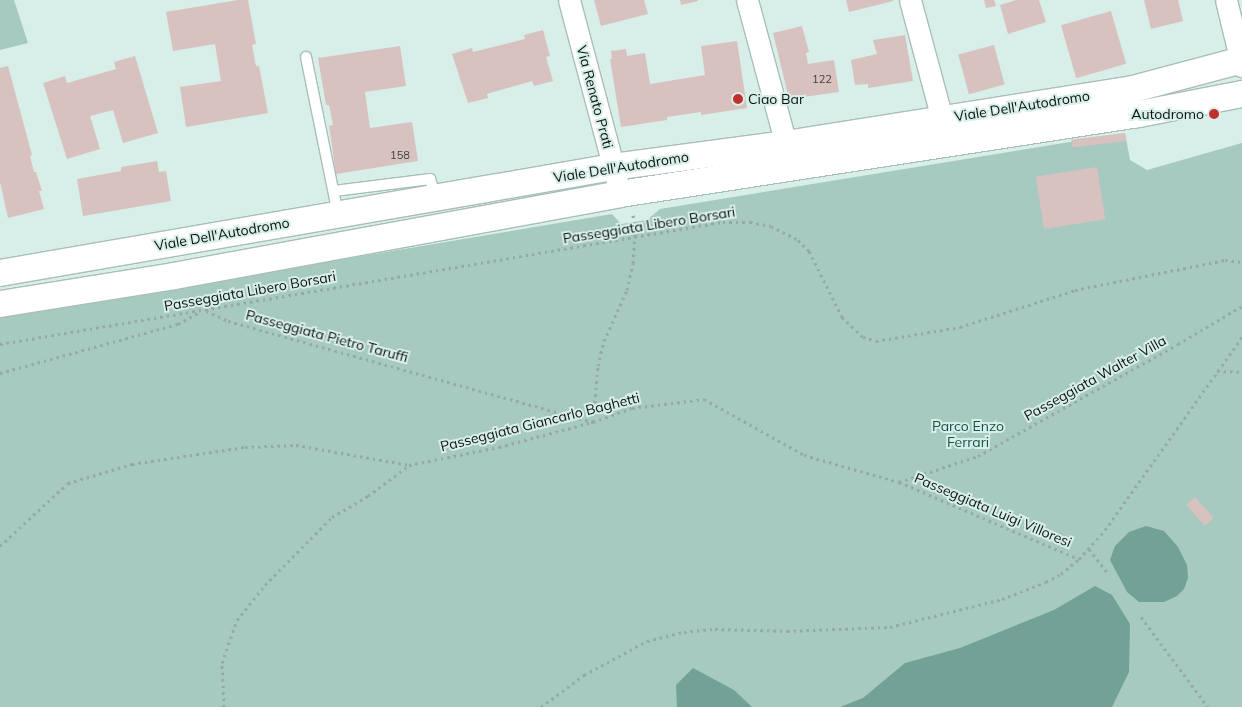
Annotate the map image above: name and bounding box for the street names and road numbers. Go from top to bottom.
street label: Via Renato Prati [573,44,617,150]
street label: Viale Dell'Autodromo [953,87,1091,125]
street label: Viale Dell'Autodromo [552,148,690,186]
street label: Passeggiata Libero Borsari [562,203,736,247]
street label: Viale Dell'Autodromo [153,214,291,254]
street label: Passeggiata Libero Borsari [163,268,337,314]
street label: Passeggiata Pietro Taruffi [244,306,410,366]
street label: Passeggiata Walter Villa [1021,332,1169,424]
street label: Passeggiata Giancarlo Baghetti [439,389,641,455]
street label: Passeggiata Luigi Villoresi [912,469,1074,551]

